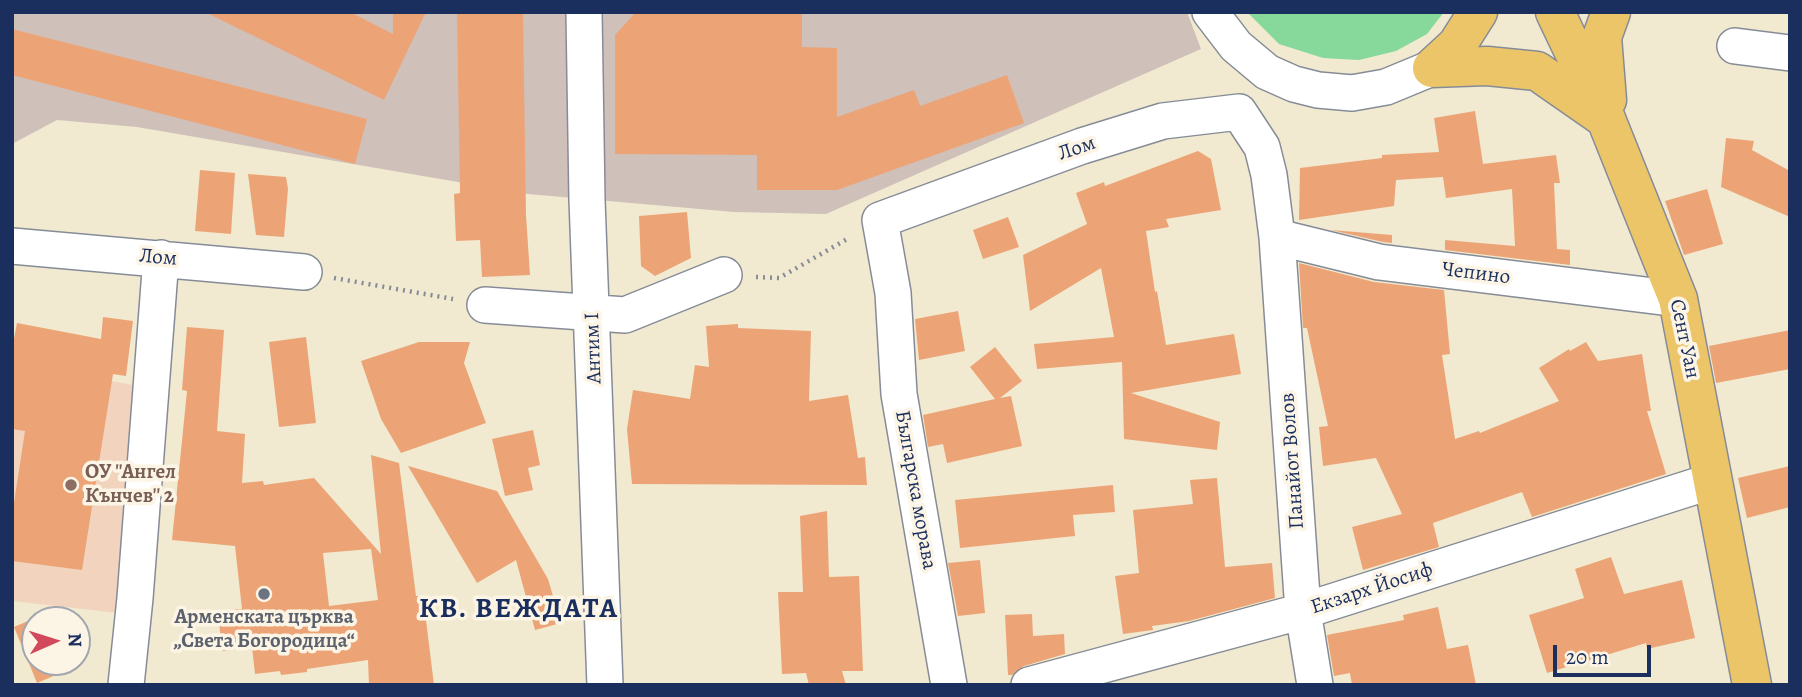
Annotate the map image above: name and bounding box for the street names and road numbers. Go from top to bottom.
street label: Лом [1055,131,1099,167]
street label: Лом [138,244,178,272]
street label: Чепино [1440,257,1512,291]
street label: Сент Уан [1663,297,1705,381]
street label: Антим I [580,312,608,384]
street label: Панайот Волов [1276,392,1310,530]
street label: Българска морава [889,408,941,572]
street label: Екзарх Йосиф [1308,557,1436,621]

